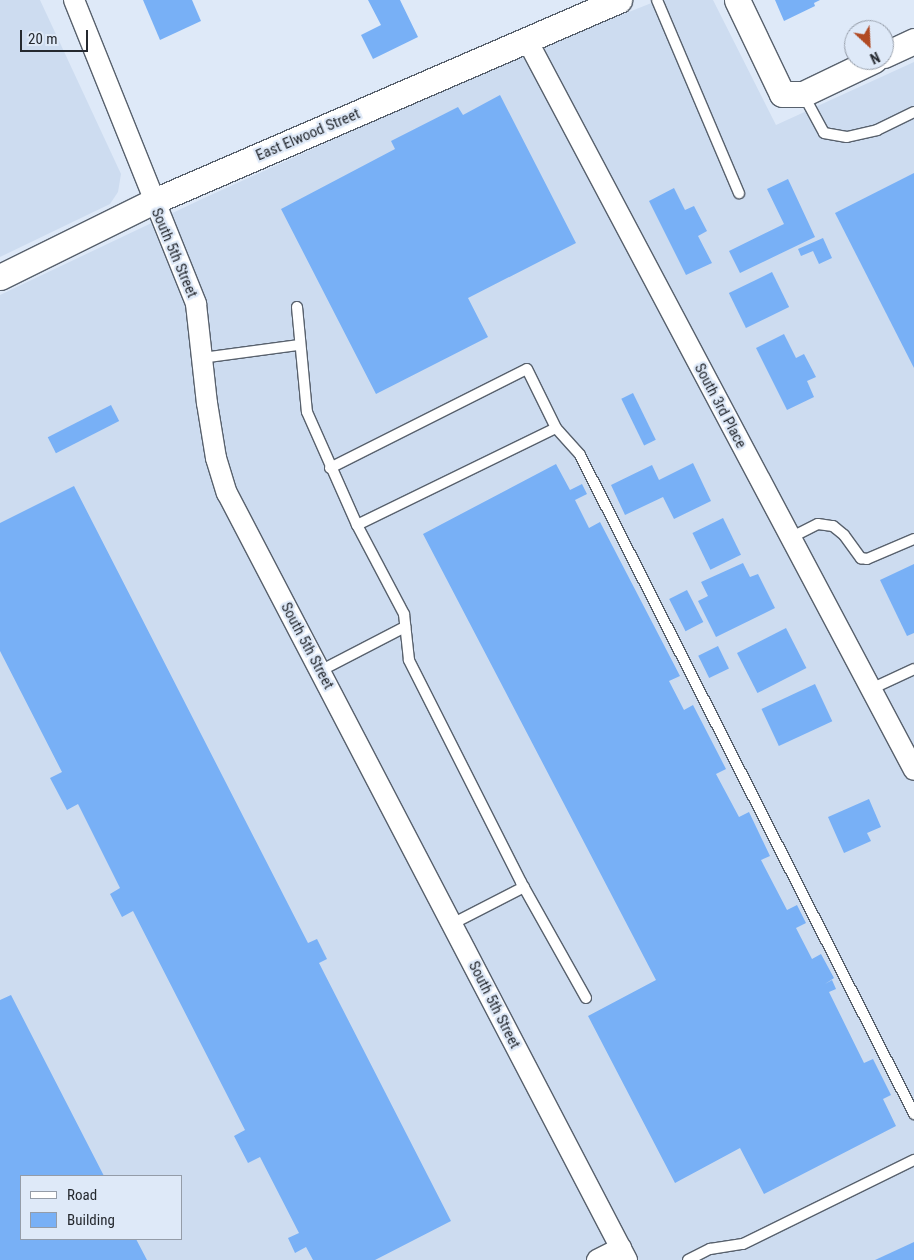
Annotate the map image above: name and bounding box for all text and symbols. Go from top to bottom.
scale bar [22,20,90,52]
north arrow [844,20,894,70]
text: 20 m [28,30,58,48]
text: N [868,49,882,67]
street label: East Elwood Street [253,105,363,165]
street label: South 5th Street [147,206,201,300]
street label: South 3rd Place [690,361,750,451]
street label: South 5th Street [277,600,337,692]
street label: South 5th Street [464,958,524,1052]
legend [20,1175,182,1240]
text: Road [67,1186,97,1204]
text: Building [67,1211,115,1229]

